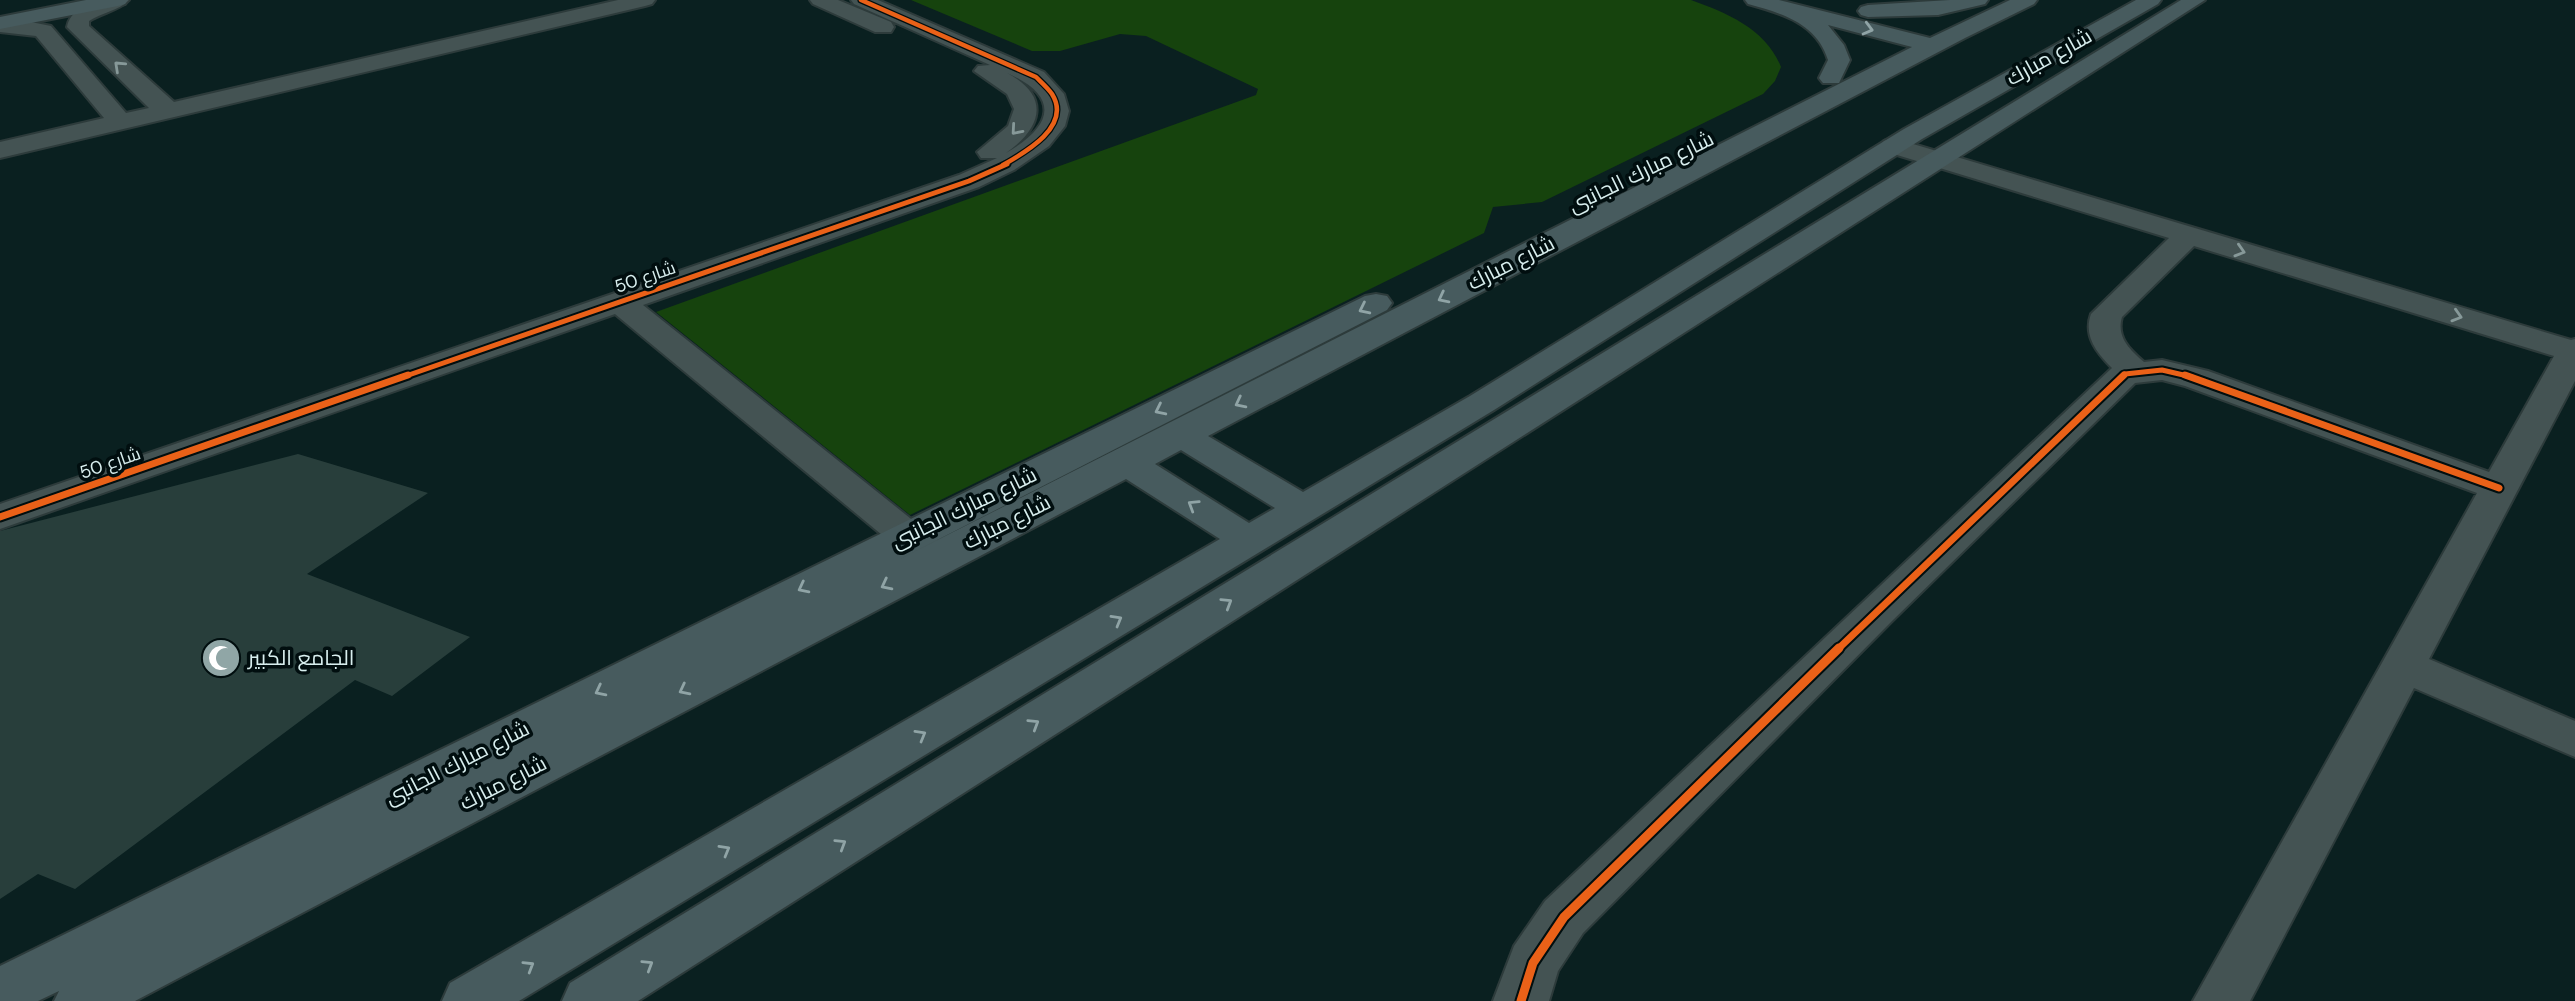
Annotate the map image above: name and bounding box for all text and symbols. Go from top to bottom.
one-way arrow [1862,21,1874,36]
street label: شارع مبارك [2001,22,2097,92]
one-way arrow [114,61,127,74]
one-way arrow [1012,122,1025,135]
street label: شارع مبارك الجانبى [1563,125,1719,219]
street label: شارع مبارك [1463,229,1559,297]
one-way arrow [2233,242,2245,257]
street label: شارع 50 [611,255,679,299]
one-way arrow [1438,290,1450,304]
one-way arrow [1359,301,1371,315]
one-way arrow [2451,308,2463,323]
one-way arrow [1235,394,1248,408]
one-way arrow [1155,402,1167,416]
street label: شارع 50 [76,441,144,485]
street label: شارع مبارك الجانبى [887,462,1041,554]
street label: شارع مبارك [959,489,1055,555]
one-way arrow [1188,500,1201,513]
one-way arrow [881,577,893,590]
one-way arrow [798,580,810,594]
one-way arrow [1219,598,1232,611]
one-way arrow [1110,615,1123,628]
mosque icon: الجامع الكبير [200,637,242,679]
place label: الجامع الكبير [247,644,355,672]
one-way arrow [679,681,691,695]
one-way arrow [595,682,607,696]
street label: شارع مبارك الجانبى [380,716,534,810]
one-way arrow [1026,719,1039,732]
one-way arrow [914,730,926,743]
street label: شارع مبارك [455,750,551,816]
one-way arrow [834,840,847,853]
one-way arrow [717,845,730,858]
one-way arrow [522,961,535,974]
one-way arrow [641,961,654,974]

